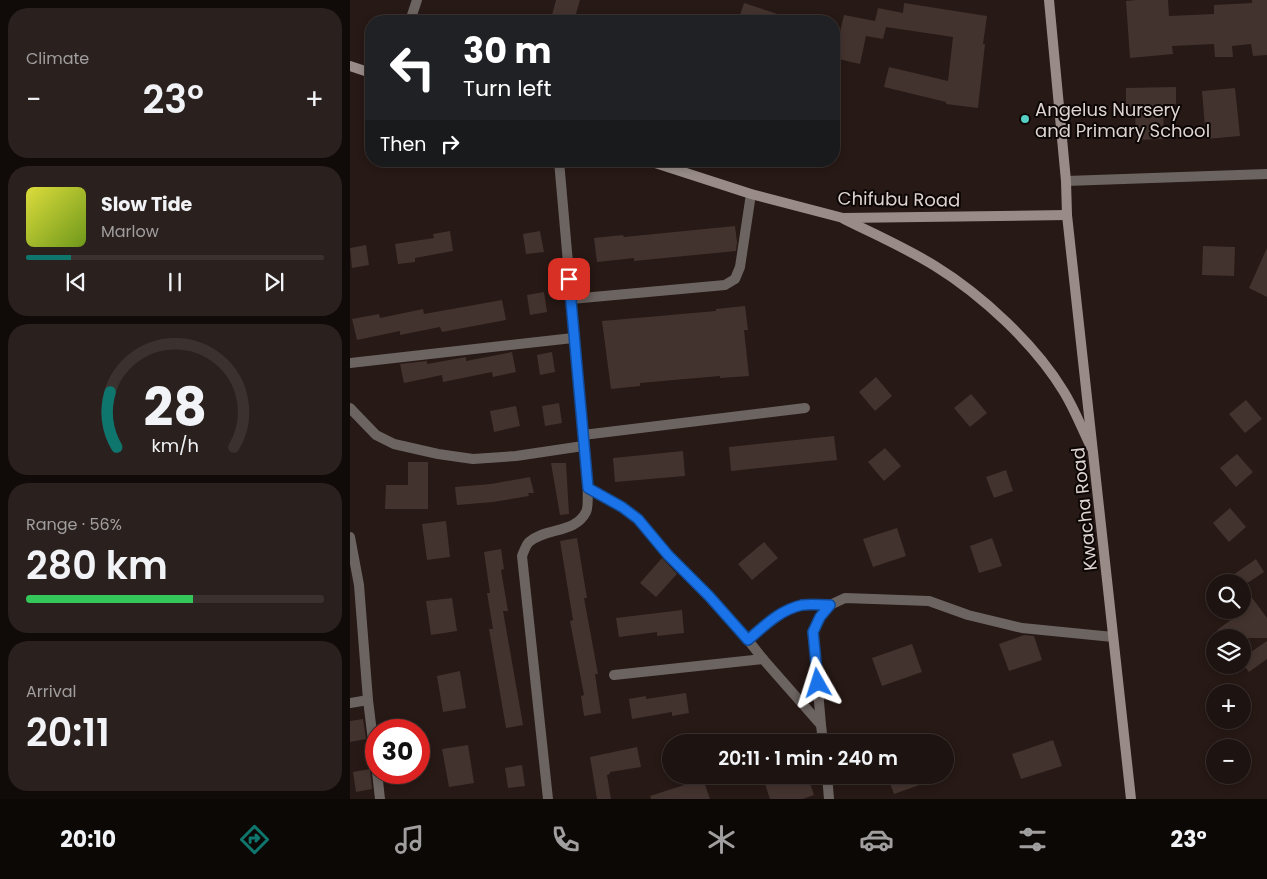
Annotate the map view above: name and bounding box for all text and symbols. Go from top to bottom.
text: 30 m [463,26,551,75]
icon: left [380,35,445,100]
text: Climate [26,47,89,70]
text: 23° [142,73,204,126]
text: Turn left [463,73,551,104]
text: − [26,80,41,119]
text: + [305,80,324,119]
place label: Angelus Nursery and Primary School [1035,97,1210,143]
marker: Angelus Nursery and Primary School [1019,113,1031,125]
icon: right [436,130,464,158]
text: Then [380,131,426,158]
street label: Chifubu Road [837,185,961,213]
text: Slow Tide [101,191,192,218]
text: Marlow [101,220,159,243]
pin [548,258,590,300]
icon: arrive [555,265,583,293]
icon: previous [62,268,90,296]
icon: pause [161,268,189,296]
icon: next [260,268,288,296]
text: 28 [143,371,207,444]
text: km/h [151,433,199,458]
street label: Kwacha Road [1065,446,1103,572]
text: Range · 56% [26,513,122,536]
text: 280 km [26,539,168,592]
map controls [1206,574,1251,784]
button: search [1206,574,1251,619]
button: layers [1206,629,1251,674]
position arrow [791,656,843,708]
text: Arrival [26,680,76,703]
button: + [1206,684,1251,729]
text: 20:11 [26,706,110,759]
speed limit sign: 30 [365,719,430,784]
button: − [1206,739,1251,784]
text: 20:11 · 1 min · 240 m [718,745,898,772]
icon: directions [237,822,272,857]
icon: music [392,822,427,857]
icon: phone [548,822,583,857]
icon: climate [704,822,739,857]
icon: car [859,822,894,857]
icon: filters [1015,822,1050,857]
text: 20:10 [60,824,116,855]
text: 23° [1171,824,1207,855]

